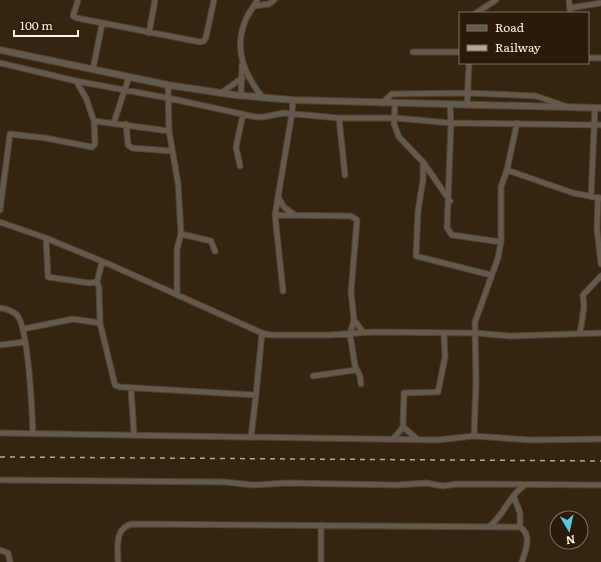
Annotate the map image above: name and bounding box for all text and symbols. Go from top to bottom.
scale bar [14,12,78,38]
legend [459,12,589,64]
text: 100 m [20,16,53,34]
text: Road [495,18,525,36]
text: Railway [495,38,541,56]
north arrow [549,510,589,550]
text: N [565,532,577,549]

